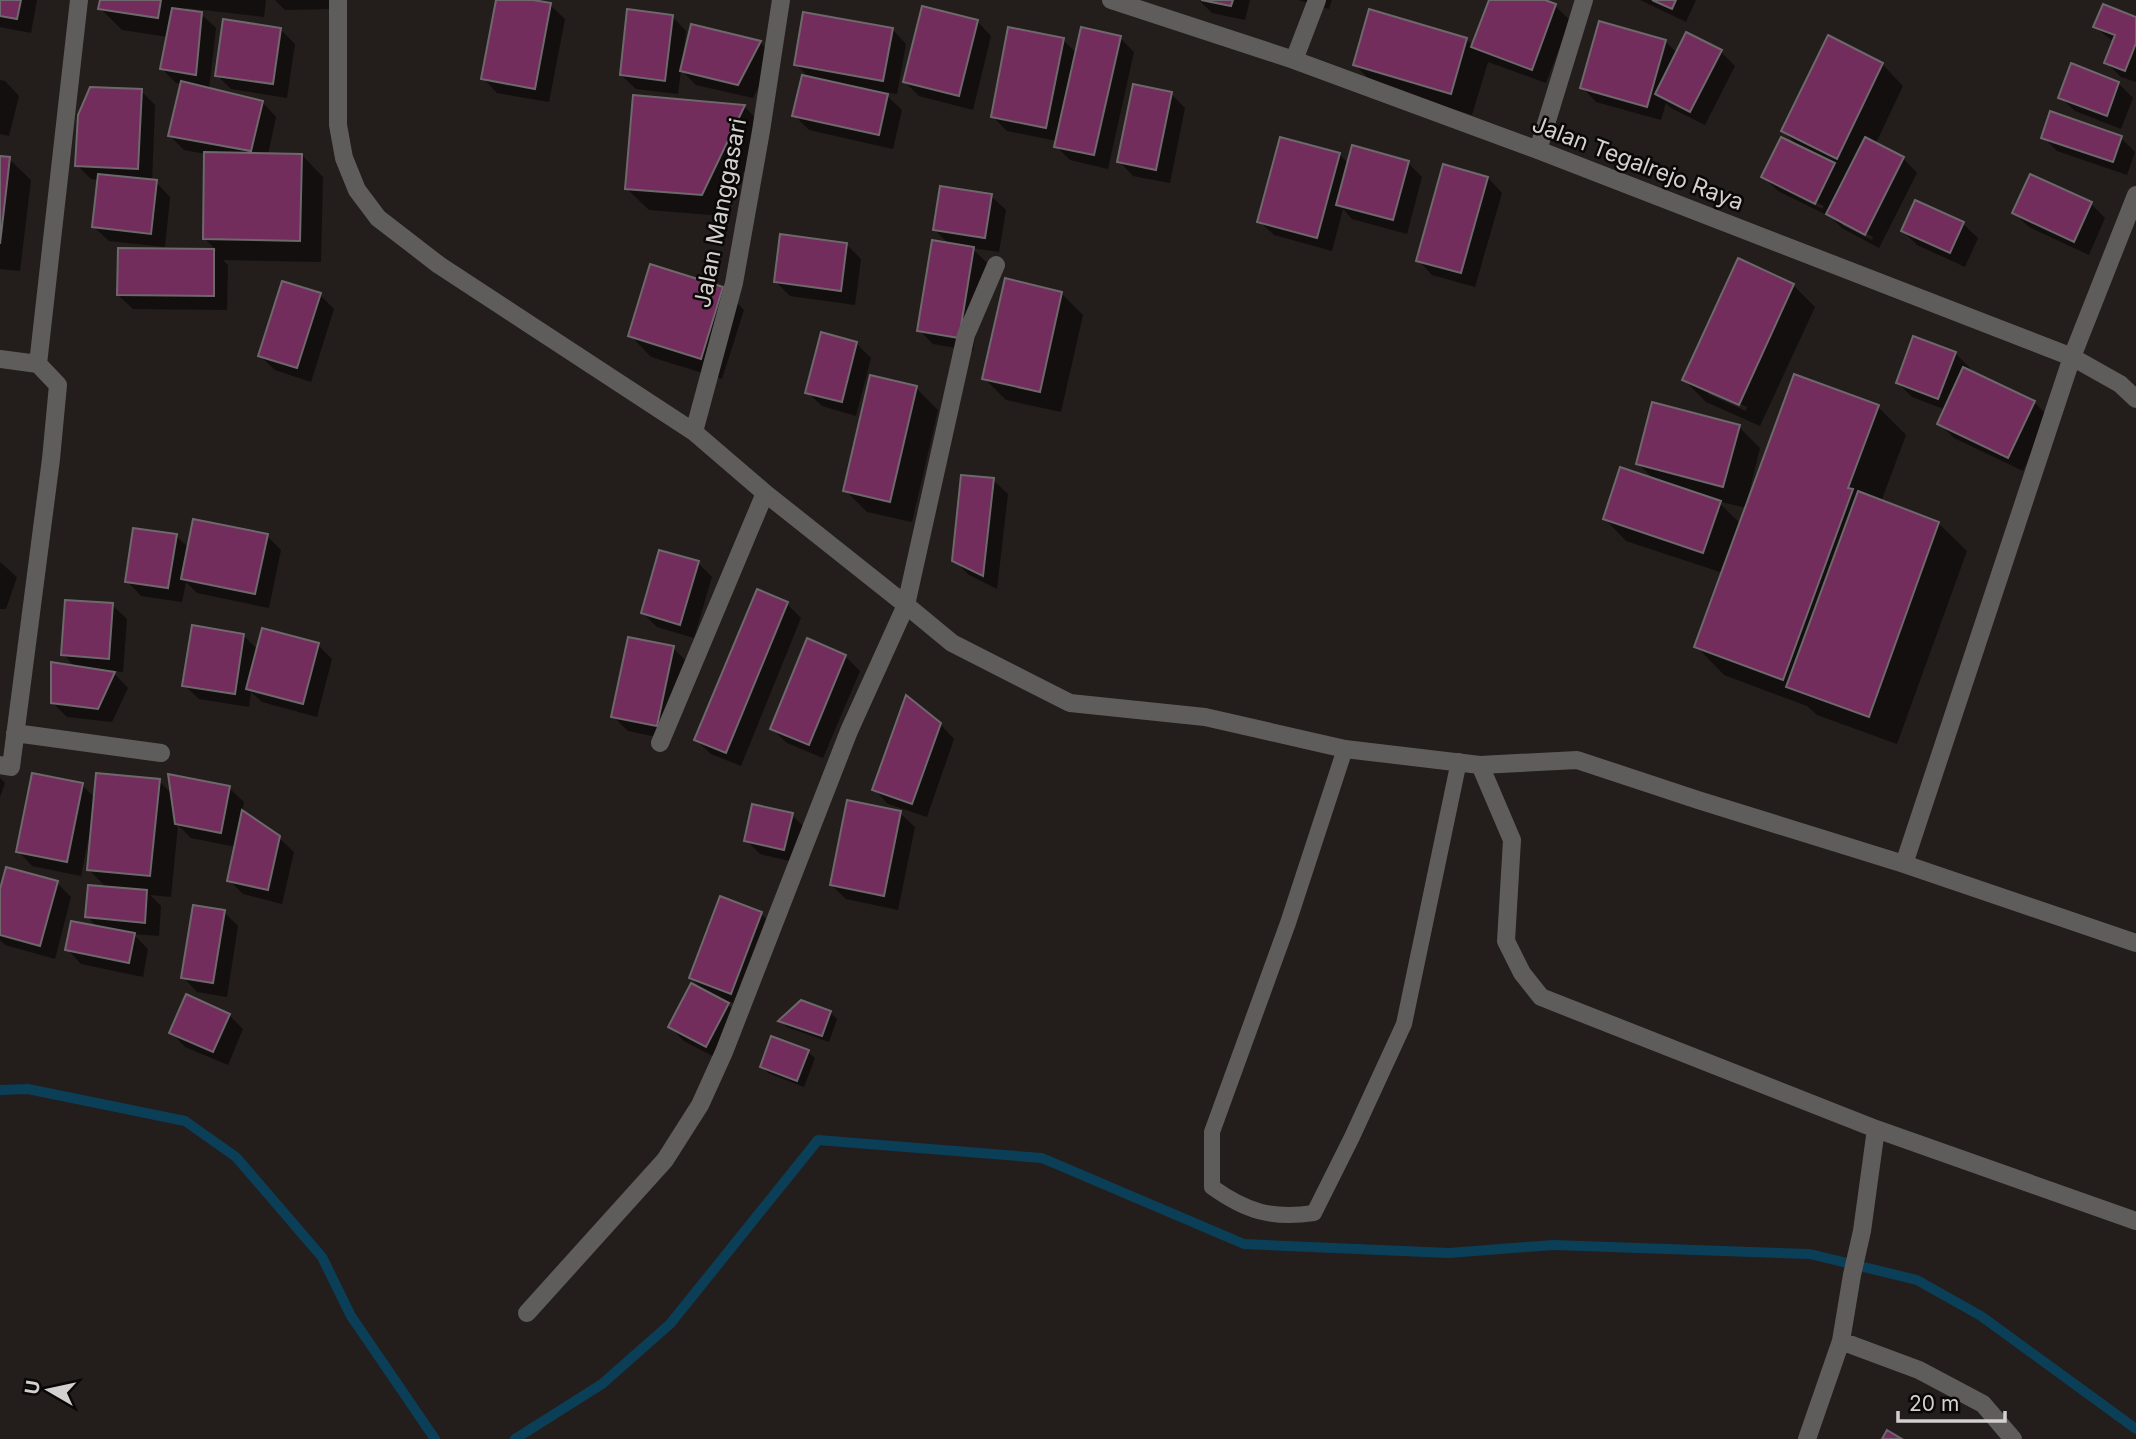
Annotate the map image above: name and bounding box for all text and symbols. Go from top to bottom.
street label: Jalan Tegalrejo Raya [1528,110,1748,216]
street label: Jalan Manggasari [688,116,752,310]
north arrow [14,1355,84,1425]
text: U [20,1379,45,1396]
scale bar [1898,1380,2005,1424]
text: 20 m [1909,1391,1959,1416]

